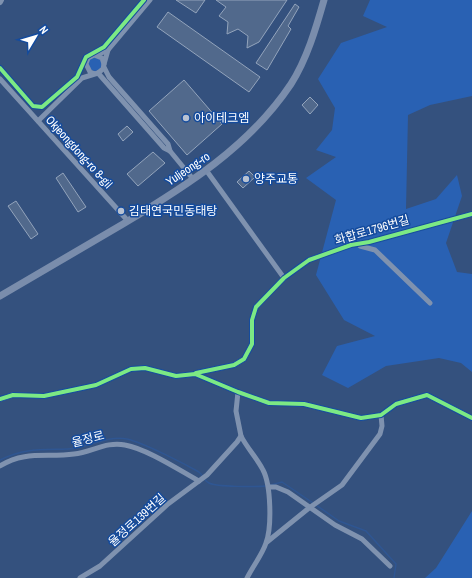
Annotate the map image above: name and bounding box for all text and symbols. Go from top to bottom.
north arrow [16,16,56,56]
text: N [36,23,51,37]
place label: 아이테크엠 [194,110,249,126]
street label: Okjeongdong-ro 8-gil [42,112,116,192]
marker: 아이테크엠 [181,113,191,123]
street label: Yuljeong-ro [163,148,213,190]
place label: 양주교통 [254,171,298,187]
marker: 양주교통 [241,174,251,184]
place label: 김태연국민동태탕 [129,203,217,219]
marker: 김태연국민동태탕 [116,206,126,216]
street label: 화합로1796번길 [333,212,411,248]
street label: 율정로 [70,427,106,451]
street label: 율정로139번길 [105,490,169,550]

